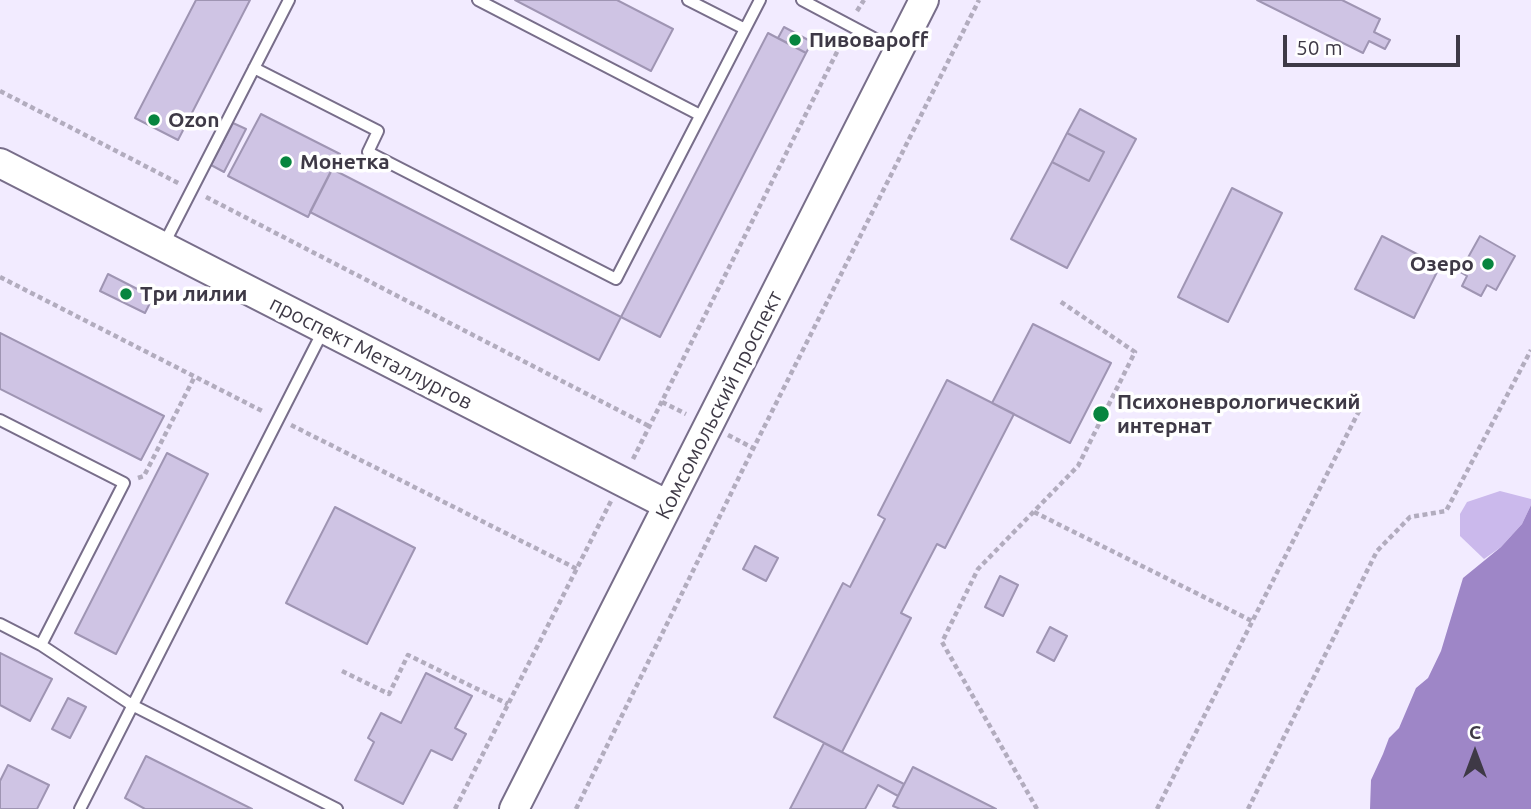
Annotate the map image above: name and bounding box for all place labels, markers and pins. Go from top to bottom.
place label: Пивовароff [809,27,928,53]
marker: Пивовароff [787,32,803,48]
place label: Ozon [168,107,219,133]
marker: Ozon [146,112,162,128]
place label: Монетка [300,149,390,175]
marker: Монетка [278,154,294,170]
place label: Озеро [1410,251,1474,277]
marker: Озеро [1480,256,1496,272]
place label: Три лилии [140,281,247,307]
marker: Три лилии [118,286,134,302]
place label: Психоневрологический интернат [1117,389,1360,439]
marker: Психоневрологический интернат [1091,404,1111,424]

